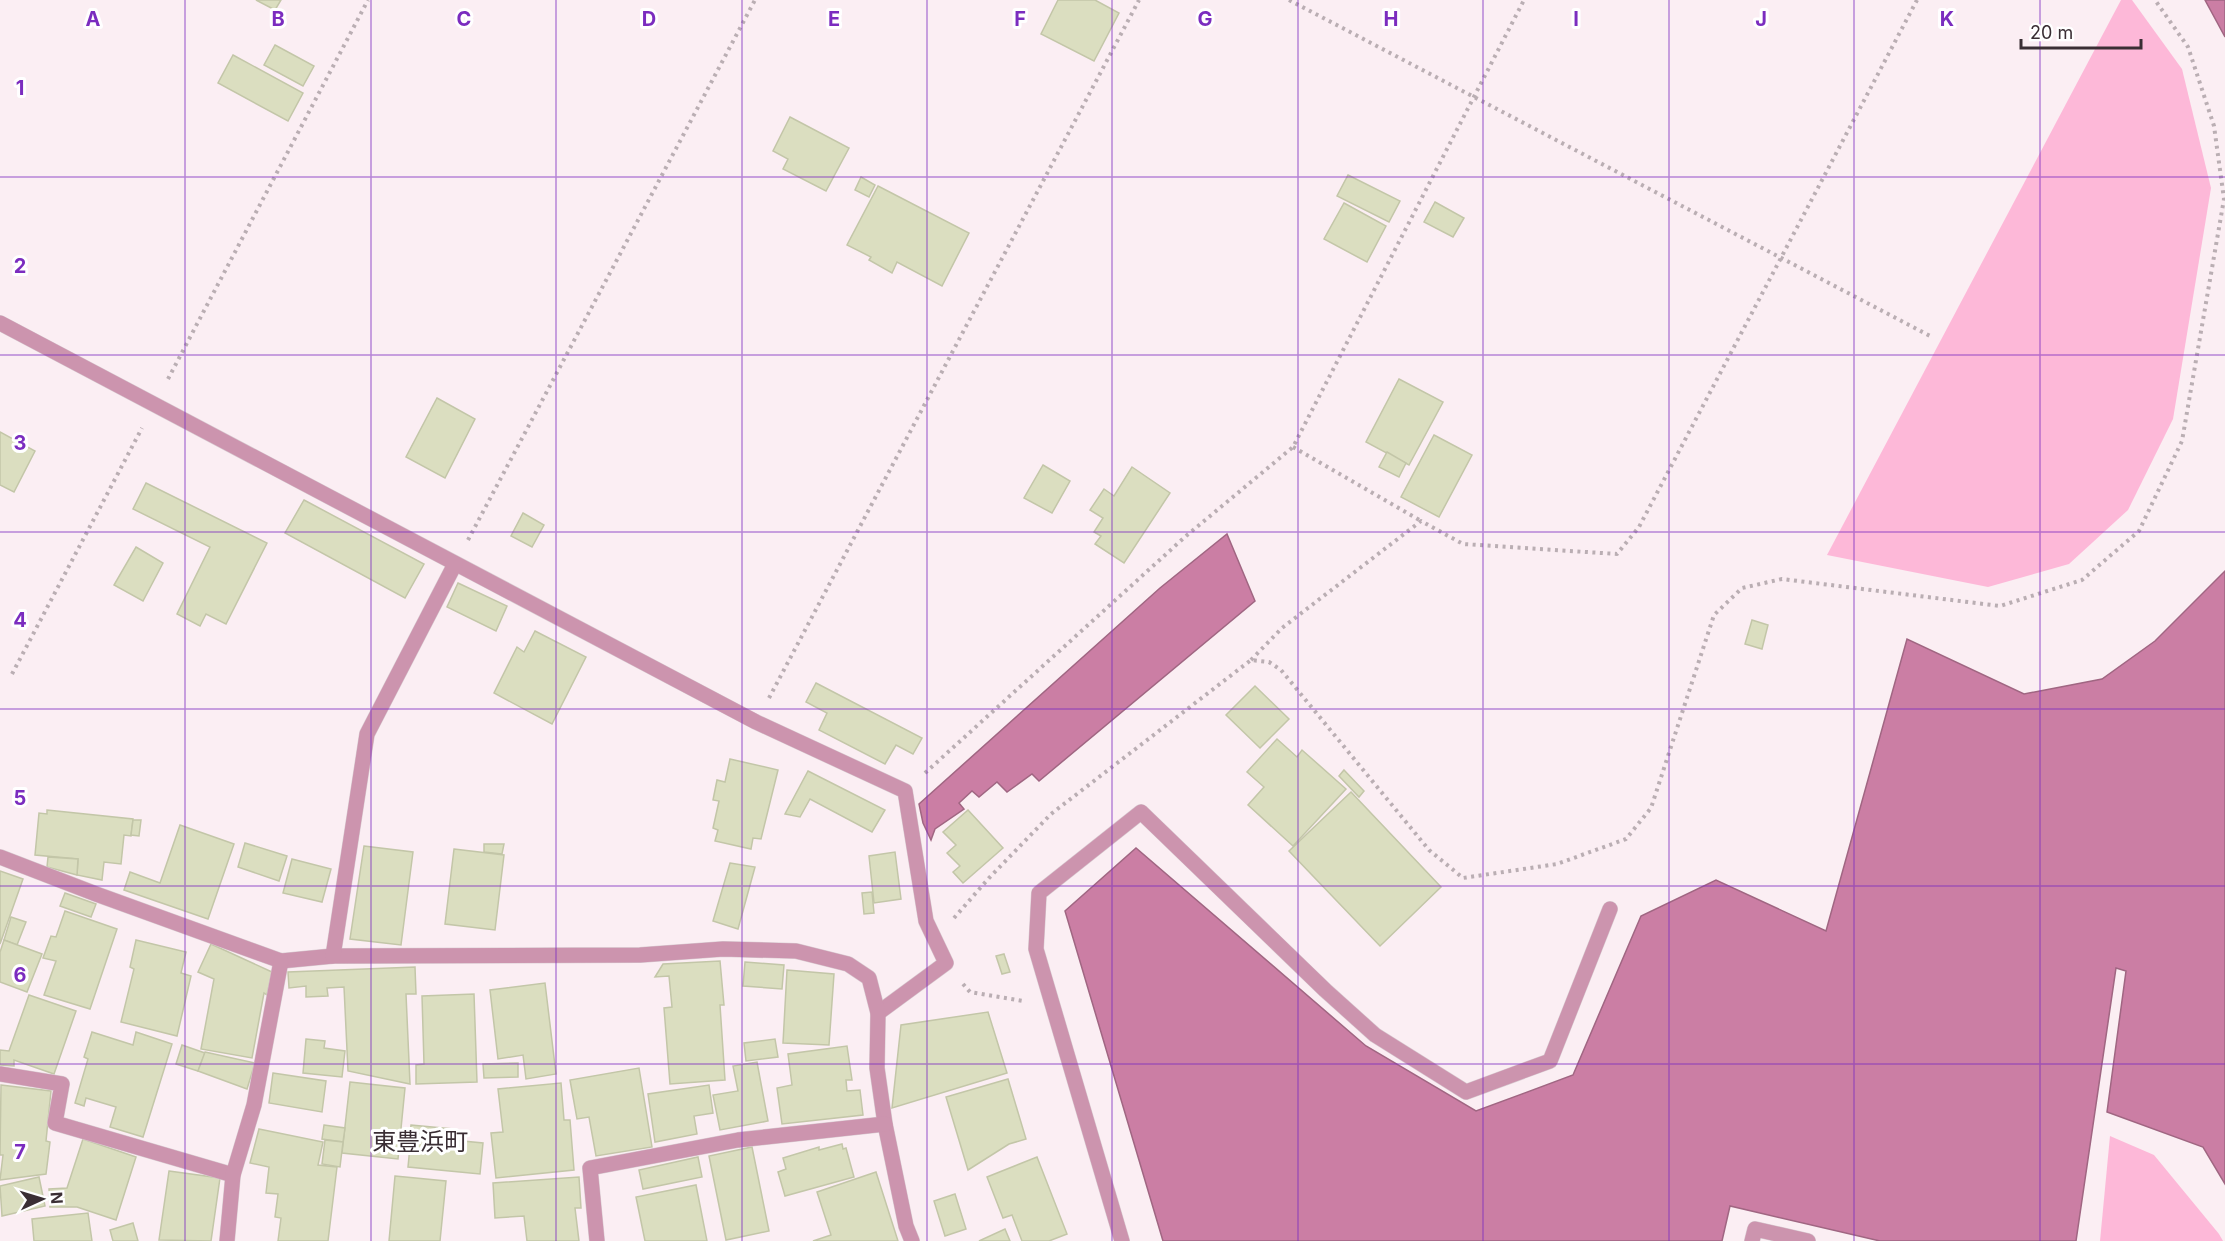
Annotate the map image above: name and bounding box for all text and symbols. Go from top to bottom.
text: A [86,7,101,31]
text: B [271,7,285,31]
text: C [457,7,471,31]
text: D [642,7,656,31]
text: E [828,7,840,31]
text: F [1014,7,1026,31]
text: G [1197,7,1213,31]
text: H [1384,7,1398,31]
text: I [1573,7,1579,31]
text: J [1755,7,1767,31]
text: K [1940,7,1954,31]
scale bar [2021,12,2141,50]
text: 20 m [2030,22,2073,43]
text: 1 [16,76,24,100]
text: 2 [14,254,26,278]
text: 3 [14,431,26,455]
text: 4 [13,608,27,632]
text: 5 [14,786,26,810]
text: 6 [14,963,27,987]
district label: 東豊浜町 [372,1127,468,1156]
text: 7 [14,1140,26,1164]
north arrow [12,1169,72,1229]
text: N [47,1191,67,1205]

